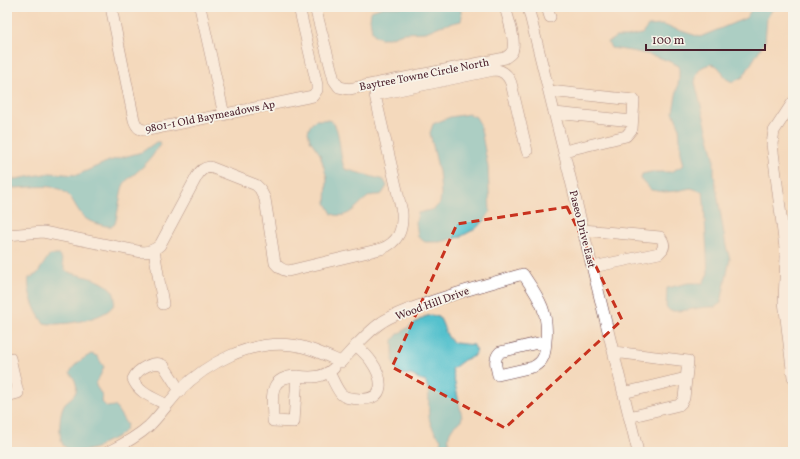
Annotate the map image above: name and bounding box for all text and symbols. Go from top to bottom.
scale bar [646,26,765,52]
text: 100 m [652,33,685,49]
street label: Baytree Towne Circle North [358,55,491,95]
street label: 9801-1 Old Baymeadows Ap [144,98,277,137]
street label: Paseo Drive East [565,189,598,270]
street label: Wood Hill Drive [394,284,471,325]

